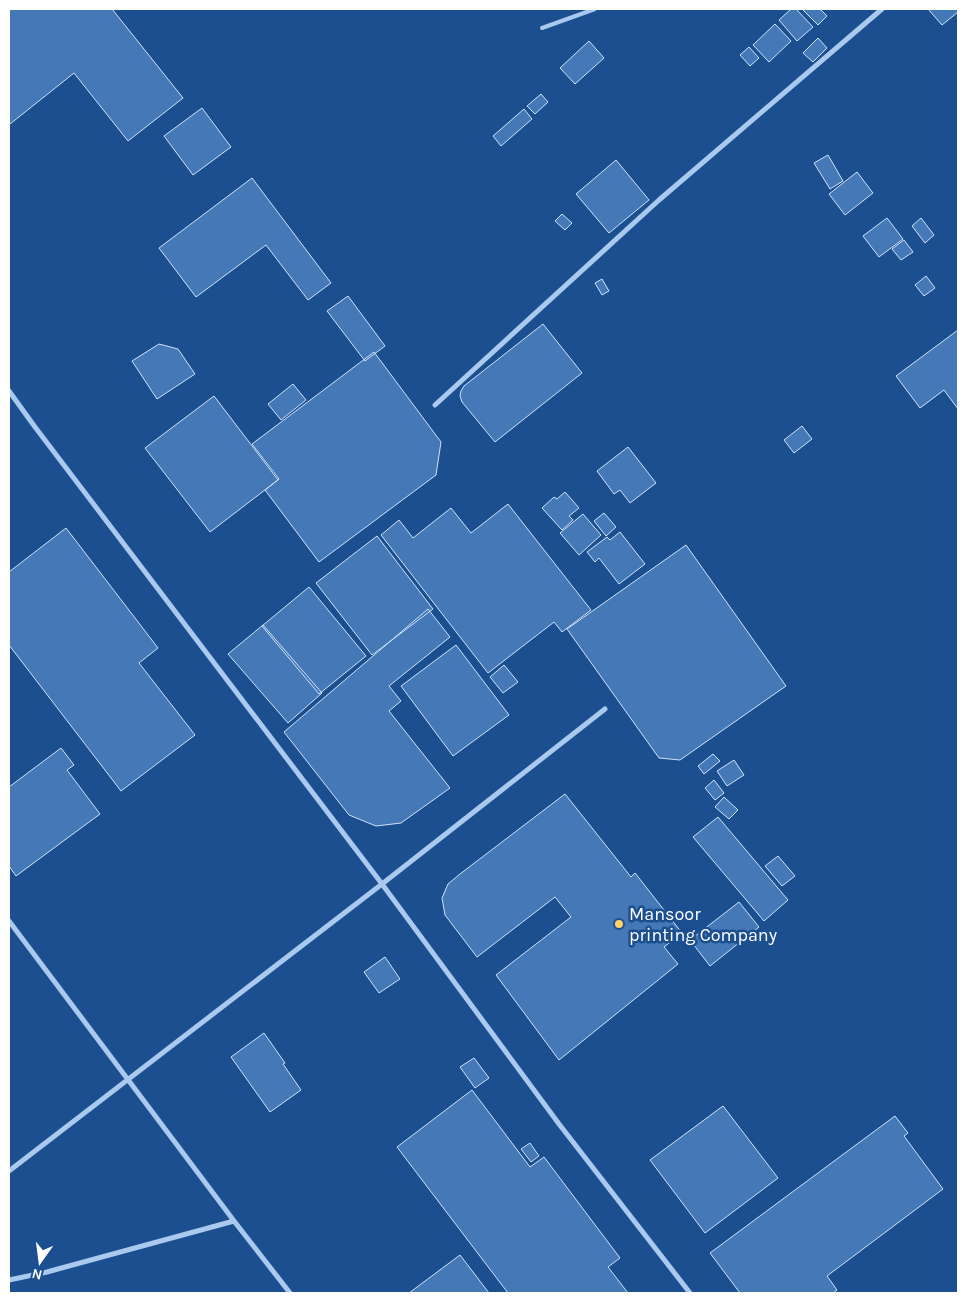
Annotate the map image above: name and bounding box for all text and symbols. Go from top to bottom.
place label: Mansoor printing Company [629,903,778,946]
marker: Mansoor printing Company [613,918,625,930]
north arrow [15,1237,65,1287]
text: N [30,1265,44,1284]

